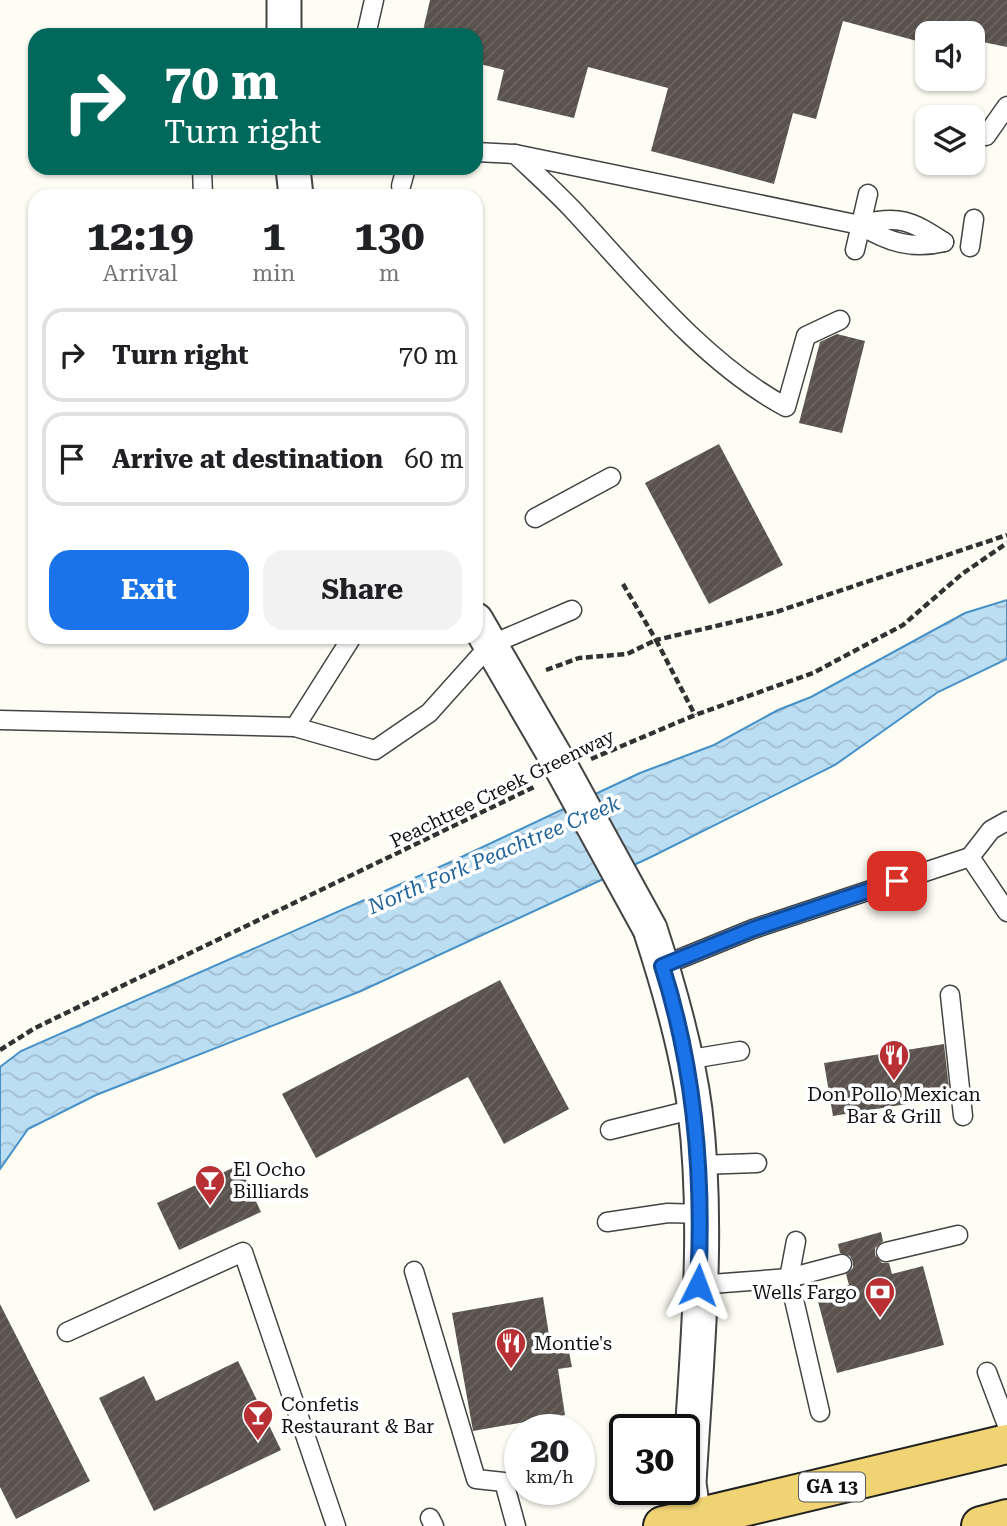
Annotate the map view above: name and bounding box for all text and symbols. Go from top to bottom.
map controls [915,21,985,175]
button: sound [915,21,985,91]
text: 70 m [164,54,279,111]
icon: right [49,56,140,147]
button: layers [915,105,985,175]
text: Turn right [164,113,321,151]
text: 12:19 [87,211,194,260]
text: 1 [262,211,286,260]
text: 130 [354,211,424,260]
text: Arrival [103,260,177,287]
text: min [252,260,295,287]
text: m [379,260,400,287]
icon: right [53,336,91,374]
text: Turn right [112,340,248,370]
text: 70 m [399,340,458,370]
icon: arrive [53,440,91,478]
text: Arrive at destination [112,444,383,474]
text: 60 m [404,444,464,474]
button: Exit [49,550,249,630]
button: Share [263,550,462,630]
street label: Peachtree Creek Greenway [386,724,619,853]
water label: North Fork Peachtree Creek [364,791,624,919]
pin [867,851,927,911]
icon: arrive [878,862,916,900]
restaurant icon: Don Pollo Mexican Bar & Grill [877,1038,911,1082]
place label: Don Pollo Mexican Bar & Grill [807,1083,981,1128]
place label: El Ocho Billiards [233,1158,309,1203]
bar icon: El Ocho Billiards [193,1163,227,1207]
position arrow [661,1248,735,1322]
bank icon: Wells Fargo [863,1275,897,1319]
place label: Wells Fargo [752,1281,857,1304]
restaurant icon: Montie's [494,1326,528,1370]
place label: Montie's [534,1332,612,1355]
place label: Confetis Restaurant & Bar [281,1393,434,1438]
bar icon: Confetis Restaurant & Bar [241,1398,275,1442]
speed limit sign: 30 [609,1414,700,1505]
text: 20 [530,1430,569,1471]
text: km/h [525,1466,574,1487]
road number: GA 13 [799,1472,865,1502]

